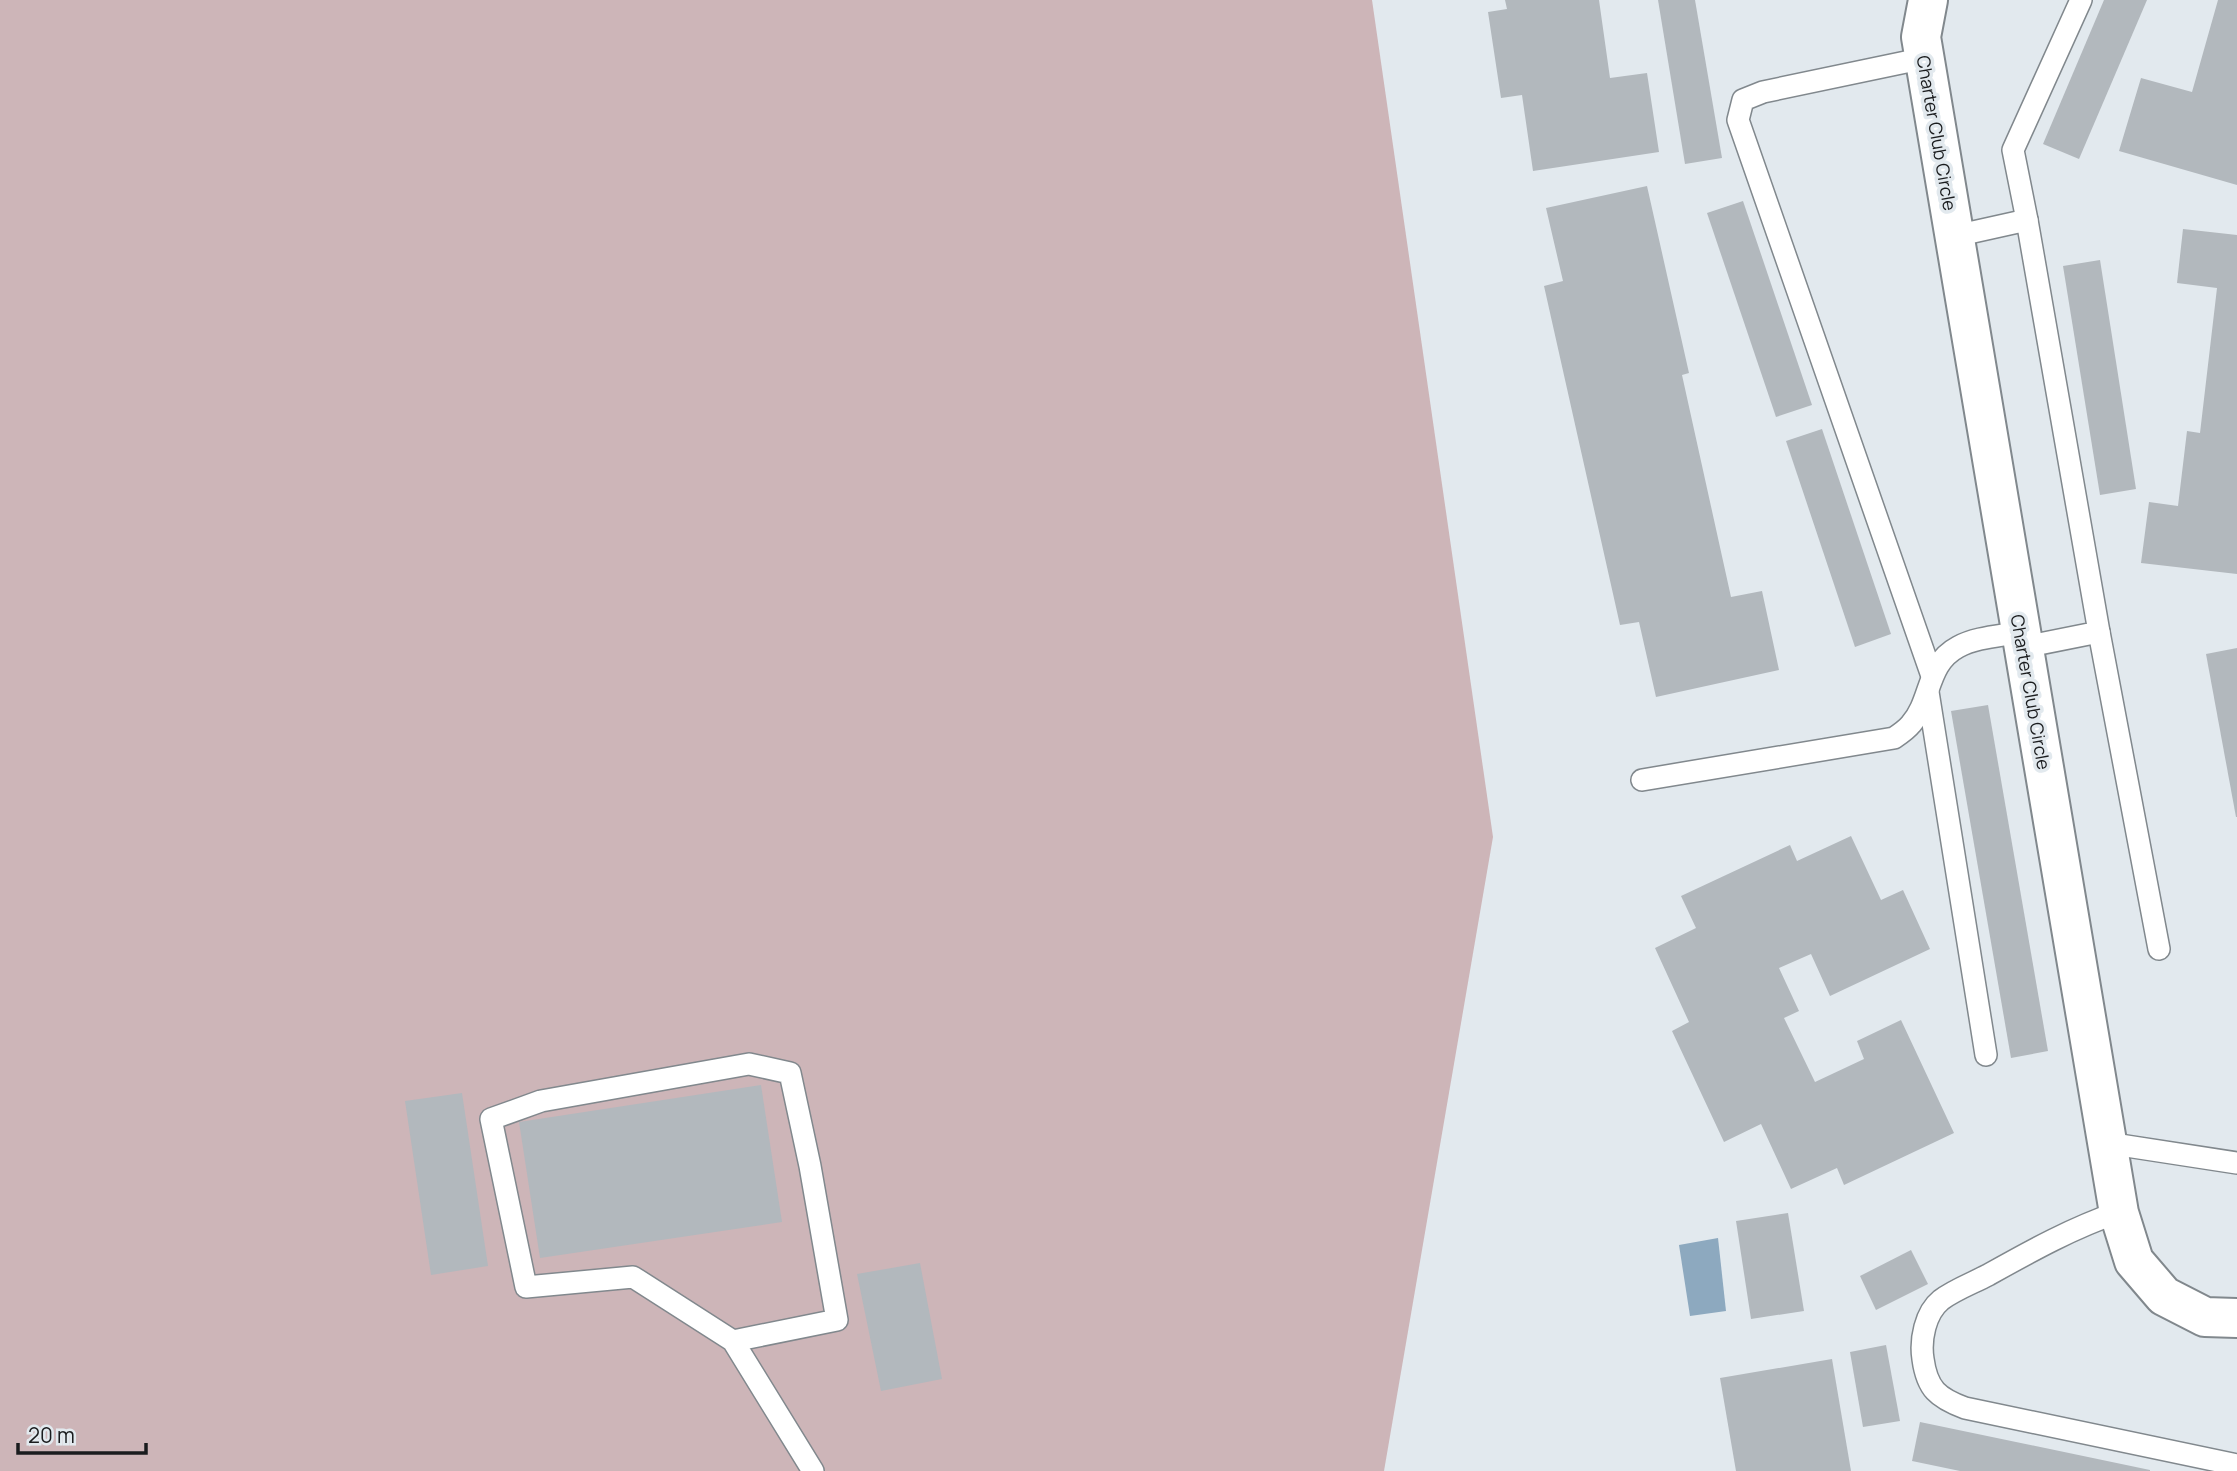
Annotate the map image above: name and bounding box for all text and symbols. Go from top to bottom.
street label: Charter Club Circle [1912,53,1962,213]
street label: Charter Club Circle [2006,612,2056,772]
scale bar [18,1412,145,1456]
text: 20 m [28,1421,75,1449]

